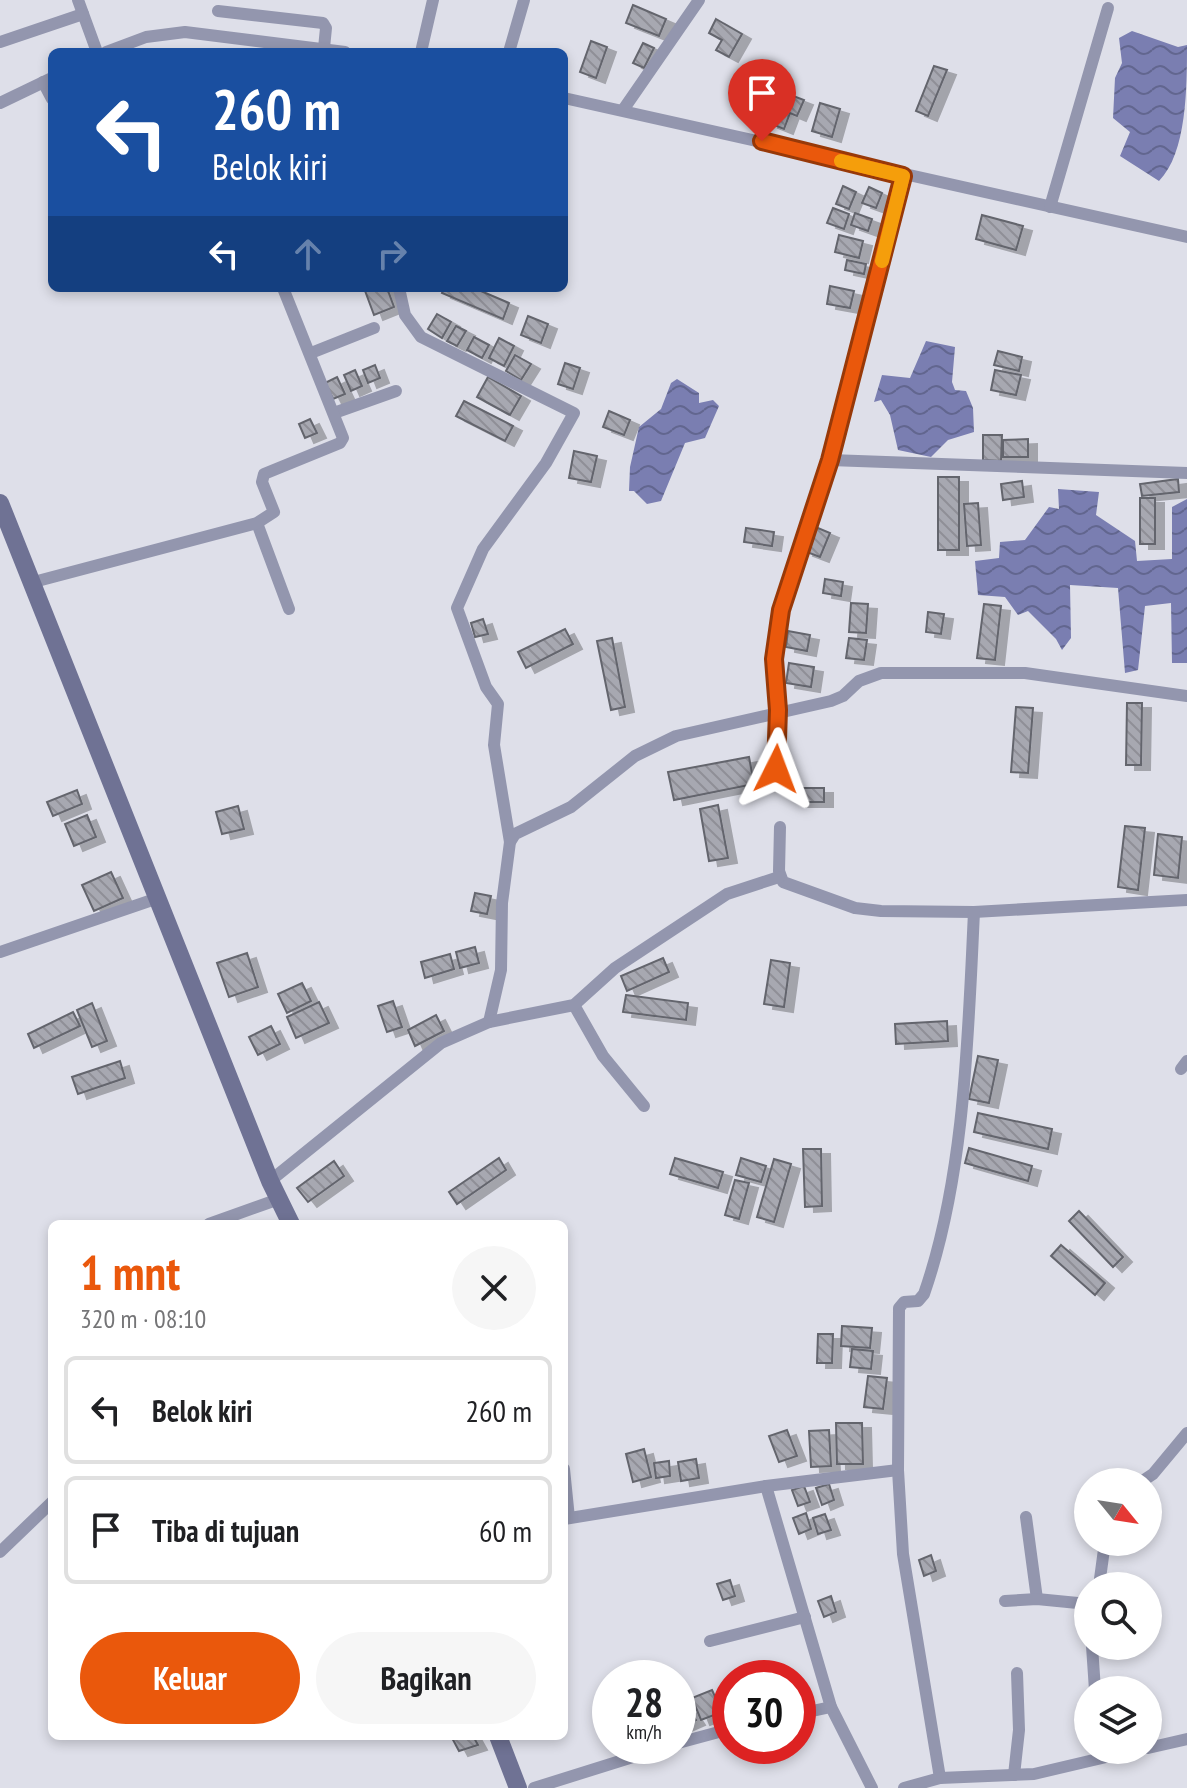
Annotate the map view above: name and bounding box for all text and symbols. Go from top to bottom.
pin [728,59,796,141]
icon: arrive [740,71,784,115]
text: 260 m [212,73,341,145]
icon: left [80,80,184,184]
text: Belok kiri [212,143,328,190]
icon: left [202,232,246,276]
icon: ahead [286,232,330,276]
icon: right [370,232,414,276]
position arrow [734,727,818,811]
text: 1 mnt [80,1241,180,1303]
button: close [452,1246,536,1330]
text: 320 m · 08:10 [80,1302,206,1335]
icon: left [84,1388,128,1432]
text: Belok kiri [152,1391,253,1430]
text: 260 m [466,1391,532,1430]
north arrow [1074,1468,1162,1556]
map controls [1074,1468,1162,1764]
icon: arrive [84,1508,128,1552]
text: Tiba di tujuan [152,1511,299,1550]
text: 60 m [479,1511,532,1550]
button: search [1074,1572,1162,1660]
button: Keluar [80,1632,300,1724]
button: Bagikan [316,1632,536,1724]
speed limit sign: 30 [712,1660,816,1764]
text: 28 [625,1676,663,1728]
button: layers [1074,1676,1162,1764]
text: km/h [626,1719,662,1745]

